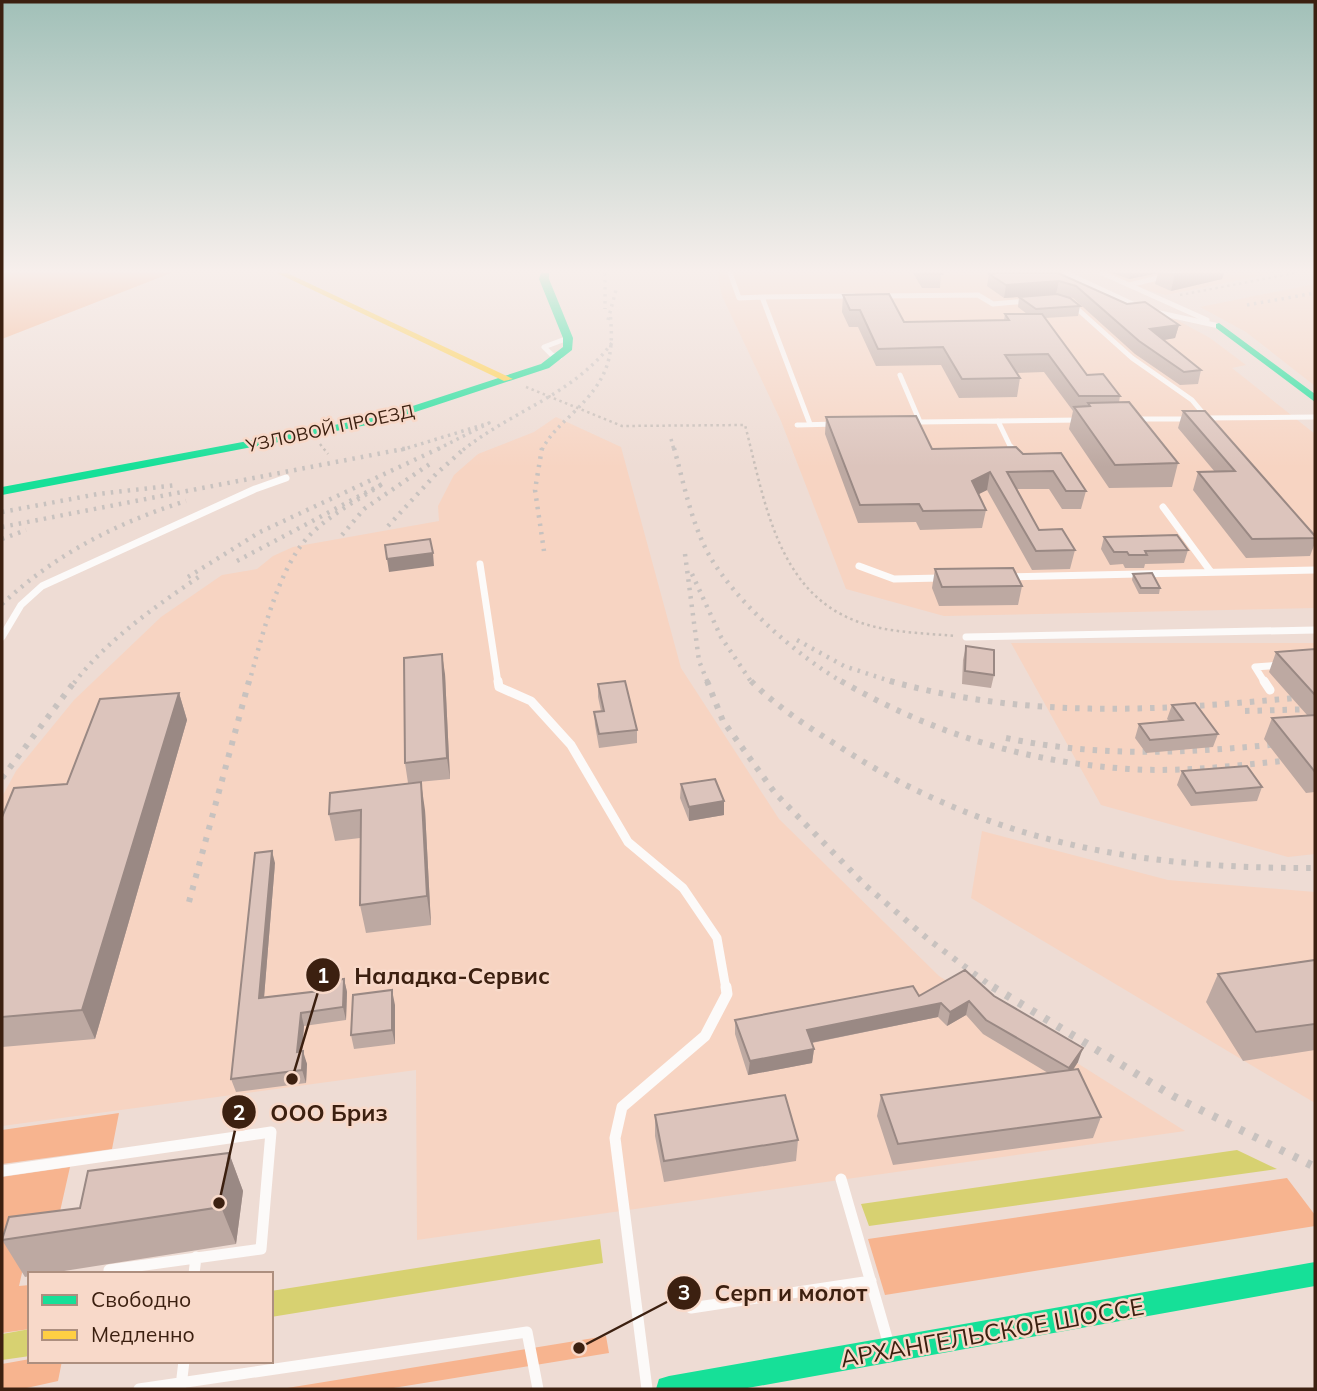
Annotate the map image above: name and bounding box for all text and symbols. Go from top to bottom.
street label: УЗЛОВОЙ ПРОЕЗД [243,399,417,457]
callout: Наладка-Сервис [306,953,564,997]
text: Наладка-Сервис [354,961,550,990]
text: 1 [317,962,329,988]
callout: ООО Бриз [221,1090,402,1134]
text: ООО Бриз [270,1098,388,1127]
text: 2 [233,1099,245,1125]
callout: Серп и молот [666,1271,882,1315]
legend [28,1272,273,1363]
text: Серп и молот [715,1278,867,1307]
text: 3 [678,1279,690,1305]
text: Свободно [91,1286,191,1312]
street label: АРХАНГЕЛЬСКОЕ ШОССЕ [838,1290,1146,1374]
text: Медленно [91,1321,195,1347]

